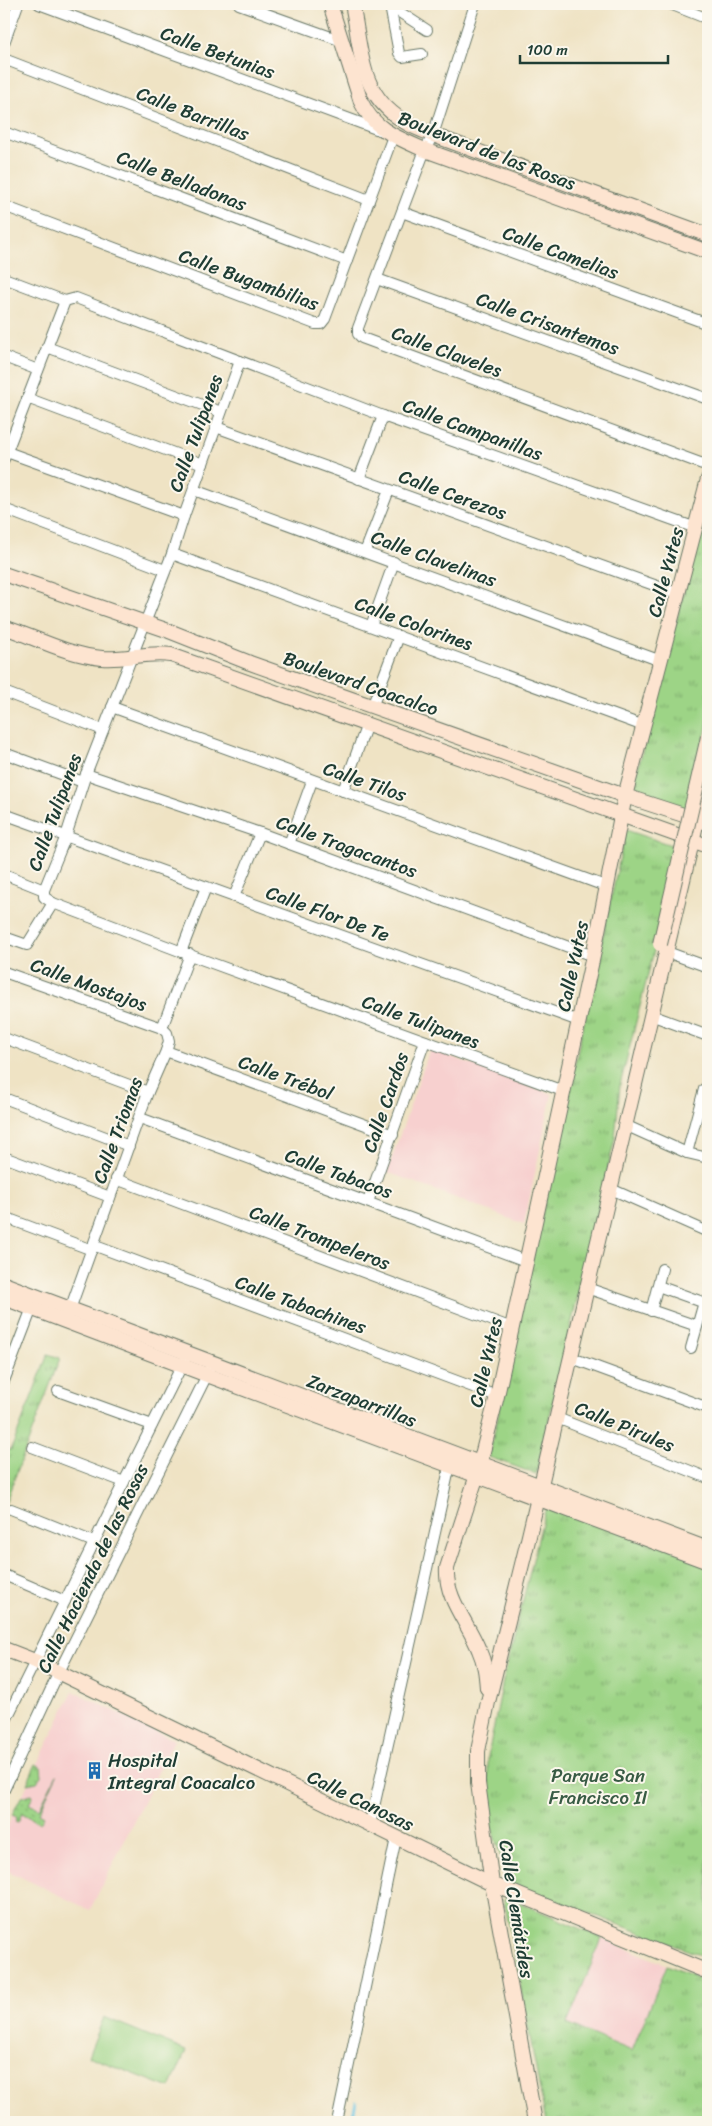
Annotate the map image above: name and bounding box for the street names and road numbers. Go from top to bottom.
street label: Calle Betunias [156,16,280,89]
street label: Calle Barrillas [132,77,254,150]
street label: Boulevard de las Rosas [393,101,581,200]
street label: Calle Belladonas [112,141,252,220]
street label: Calle Camelias [498,216,624,289]
street label: Calle Bugambilias [174,239,324,320]
street label: Calle Crisantemos [471,282,624,365]
street label: Calle Claveles [387,316,507,387]
street label: Calle Tulipanes [159,370,232,497]
street label: Calle Campanillas [398,389,548,470]
street label: Calle Cerezos [394,460,512,529]
street label: Calle Clavelinas [366,520,502,597]
street label: Calle Yutes [638,523,693,621]
street label: Calle Colorines [350,587,478,660]
street label: Boulevard Coacalco [279,641,443,726]
street label: Calle Tulipanes [18,749,91,876]
street label: Calle Tilos [319,752,411,811]
street label: Calle Tragacantos [272,806,422,887]
street label: Calle Flor De Te [261,876,395,951]
street label: Calle Yutes [547,917,598,1014]
street label: Calle Mostajos [26,948,152,1021]
street label: Calle Tulipanes [357,985,484,1058]
street label: Calle Trébol [234,1045,338,1110]
street label: Calle Cardos [353,1047,418,1157]
street label: Calle Triomas [83,1072,152,1188]
street label: Calle Tabacos [280,1139,398,1208]
street label: Calle Trompeleros [245,1195,395,1280]
street label: Calle Tabachines [231,1265,371,1344]
street label: Calle Yutes [459,1313,512,1411]
street label: Zarzaparrillas [302,1364,422,1437]
street label: Calle Pirules [570,1391,680,1462]
street label: Calle Hacienda de las Rosas [27,1458,158,1679]
street label: Calle Canosas [302,1760,420,1841]
street label: Calle Clemátides [489,1838,544,1981]

